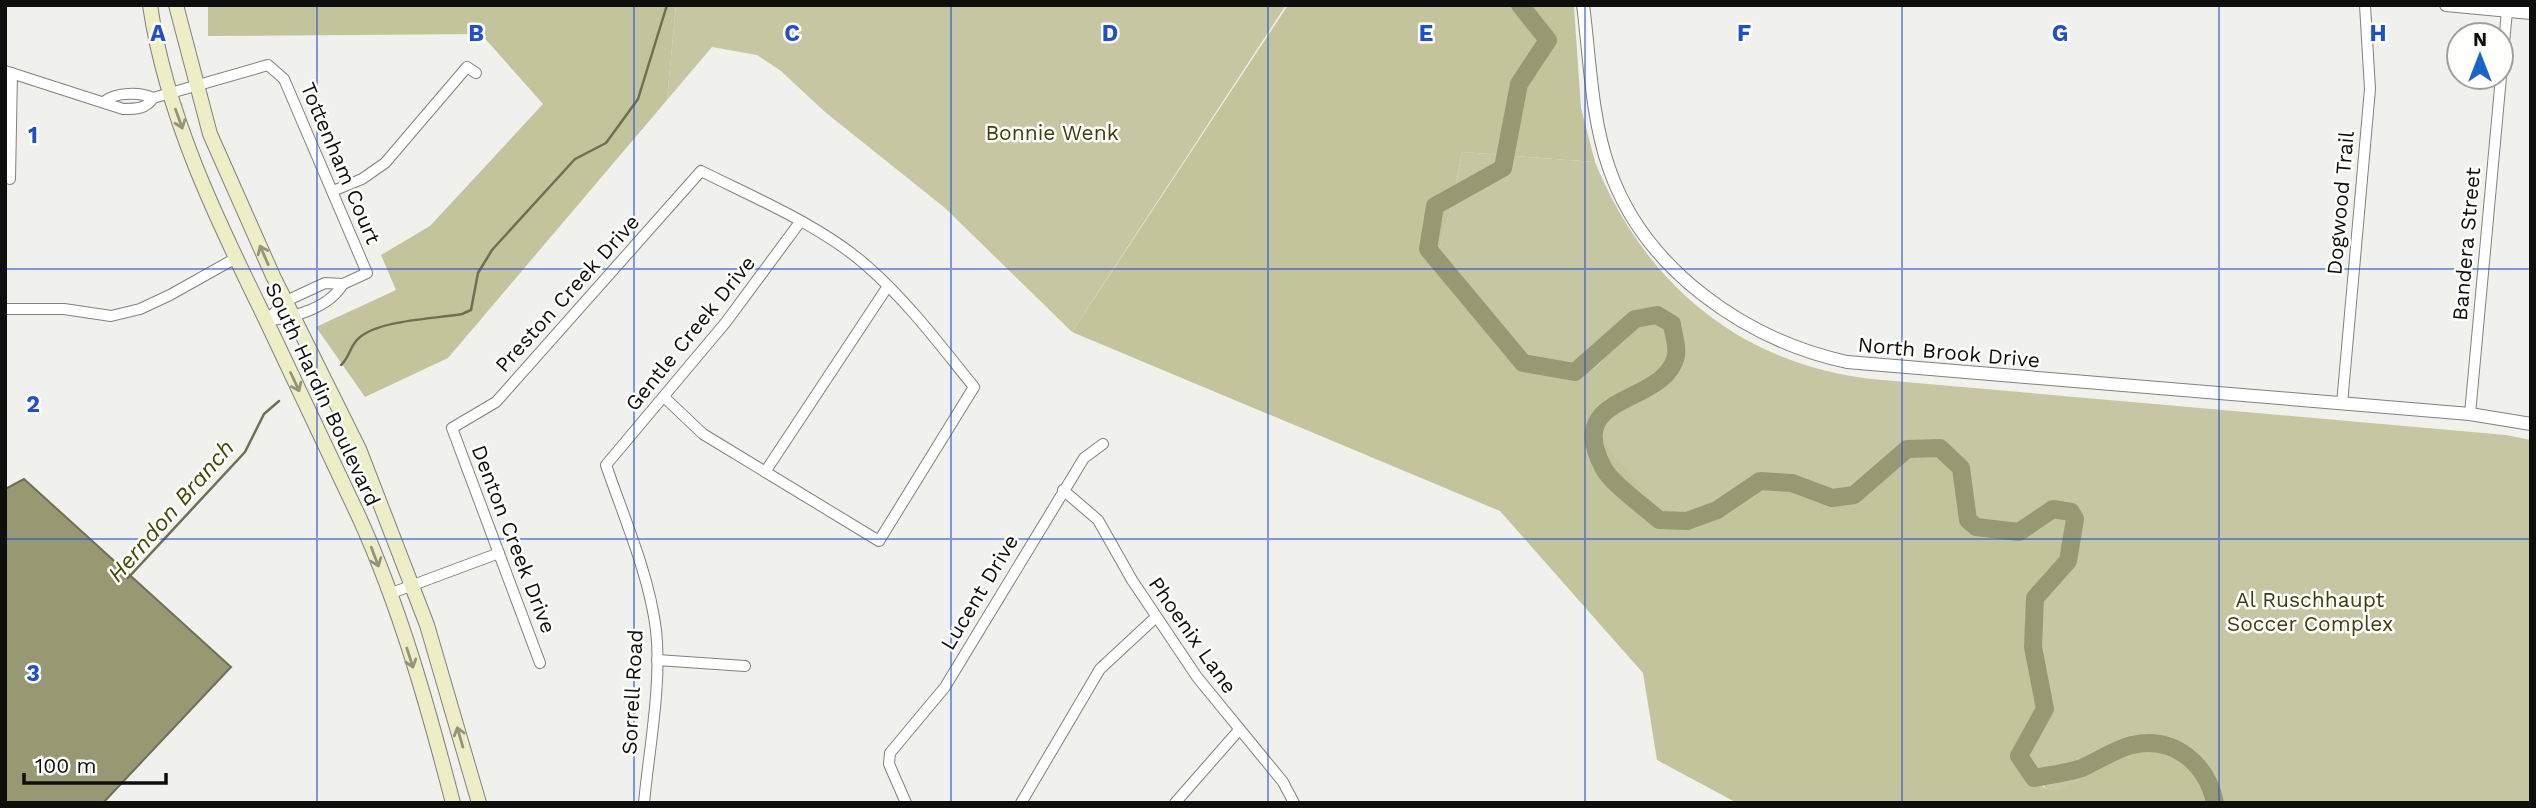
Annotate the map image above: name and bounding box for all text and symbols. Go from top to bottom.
text: A [150,20,166,47]
text: B [468,20,484,47]
text: C [784,20,800,47]
text: D [1102,20,1118,47]
text: E [1419,20,1433,47]
text: F [1737,20,1751,47]
text: G [2052,20,2068,47]
text: H [2369,20,2387,47]
north arrow [2445,21,2515,91]
text: N [2473,28,2487,51]
street label: Tottenham Court [296,79,386,248]
one-way arrow [174,107,186,129]
park label: Bonnie Wenk [985,120,1119,145]
text: 1 [28,122,38,149]
street label: Dogwood Trail [2321,129,2359,276]
street label: Bandera Street [2447,166,2485,322]
street label: Preston Creek Drive [490,209,644,377]
one-way arrow [257,245,270,266]
street label: Gentle Creek Drive [620,250,760,416]
street label: South Hardin Boulevard [260,278,386,510]
street label: North Brook Drive [1857,332,2041,372]
one-way arrow [289,371,302,392]
text: 2 [26,391,40,418]
water label: Herndon Branch [102,435,240,587]
street label: Denton Creek Drive [467,441,561,637]
street label: Lucent Drive [935,530,1023,654]
one-way arrow [369,546,382,568]
street label: Phoenix Lane [1144,572,1242,698]
park label: Al Ruschhaupt Soccer Complex [2227,587,2393,636]
street label: Sorrell Road [616,629,648,755]
one-way arrow [405,647,417,669]
text: 3 [26,660,40,687]
one-way arrow [452,726,465,748]
scale bar [24,742,166,786]
text: 100 m [35,753,97,778]

